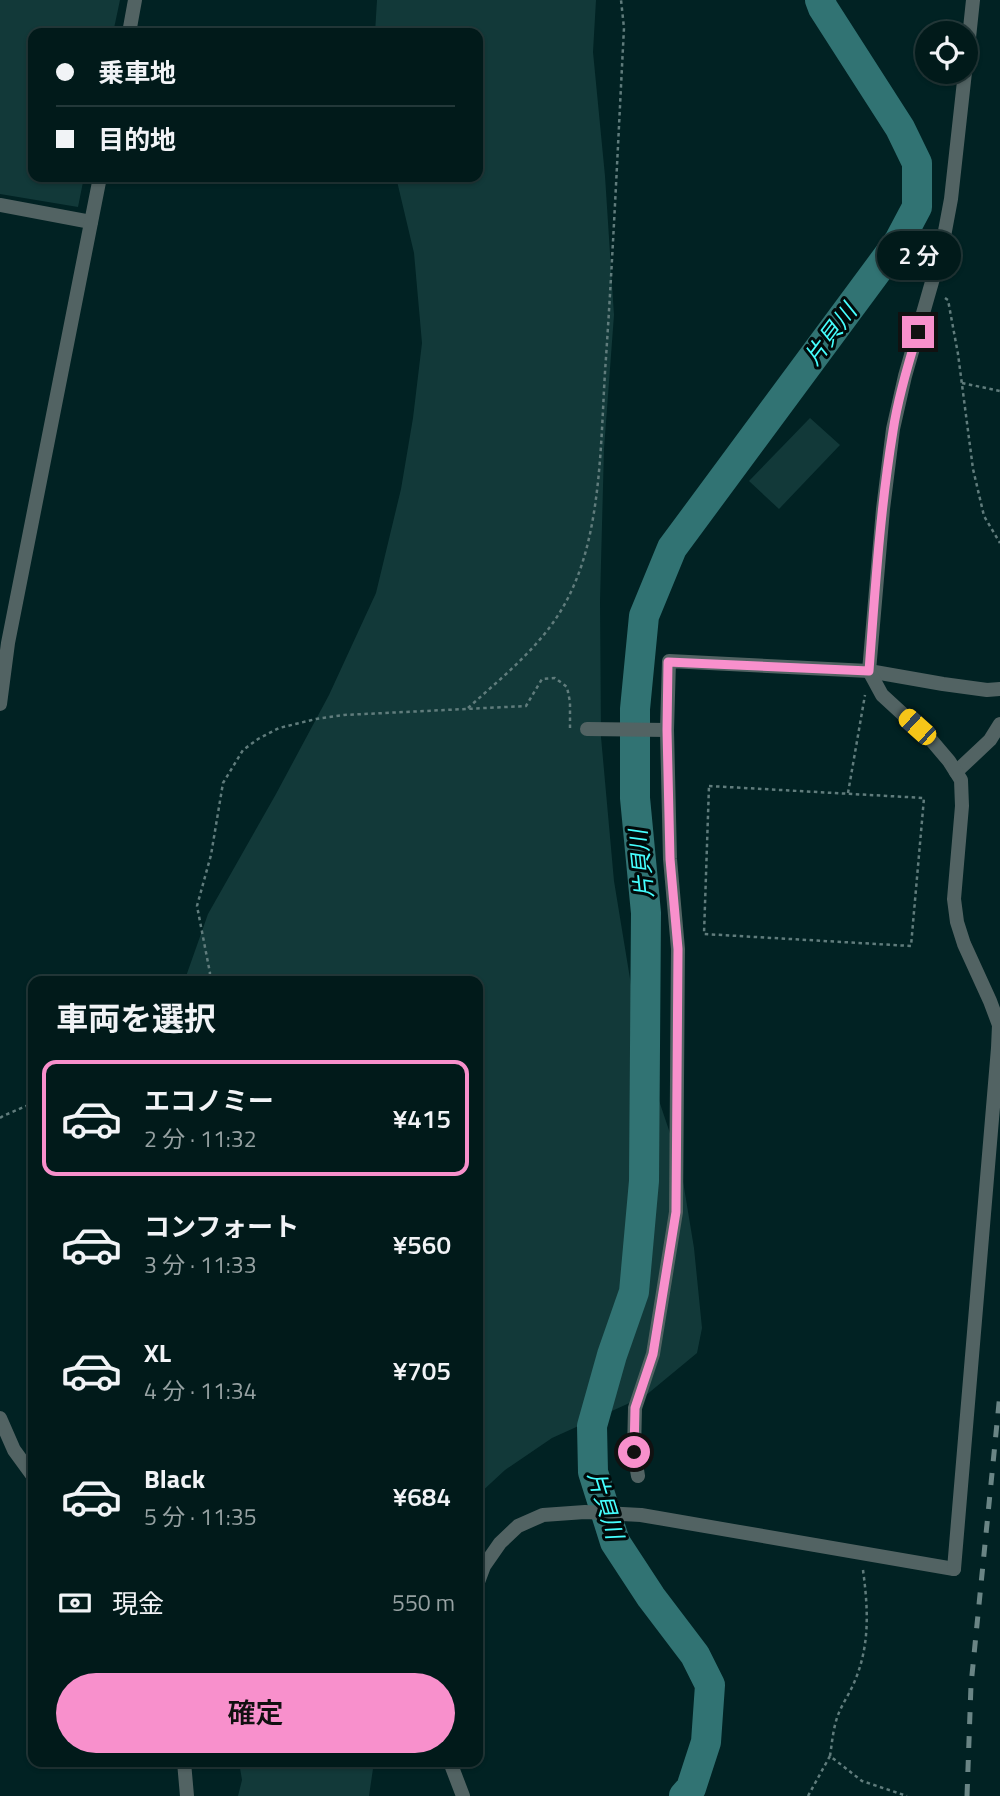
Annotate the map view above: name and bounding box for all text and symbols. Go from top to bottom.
map controls [915,21,978,84]
button: locate [915,21,978,84]
text: 乗車地 [98,53,176,92]
text: 目的地 [98,120,176,159]
callout: 2 分 [876,230,960,280]
text: 2 分 [899,238,939,273]
water label: 片貝川 [795,294,867,372]
route end [902,316,934,348]
car [895,705,940,749]
water label: 片貝川 [620,825,662,900]
text: 車両を選択 [56,994,216,1042]
text: エコノミー [144,1081,274,1120]
icon: car [60,1087,123,1150]
text: ¥415 [393,1099,451,1138]
text: 2 分 · 11:32 [144,1121,257,1156]
text: コンフォート [144,1207,299,1246]
icon: car [60,1213,123,1276]
text: ¥560 [393,1225,451,1264]
text: 3 分 · 11:33 [144,1247,257,1282]
text: XL [144,1333,171,1372]
icon: car [60,1339,123,1402]
text: ¥705 [393,1351,451,1390]
text: 4 分 · 11:34 [144,1373,257,1408]
route start [618,1436,650,1468]
text: Black [144,1459,205,1498]
icon: car [60,1465,123,1528]
water label: 片貝川 [579,1467,634,1546]
text: ¥684 [393,1477,451,1516]
text: 5 分 · 11:35 [144,1499,257,1534]
icon: cash [56,1584,94,1622]
text: 現金 [112,1584,164,1623]
text: 550 m [392,1585,455,1620]
button: 確定 [56,1673,455,1753]

